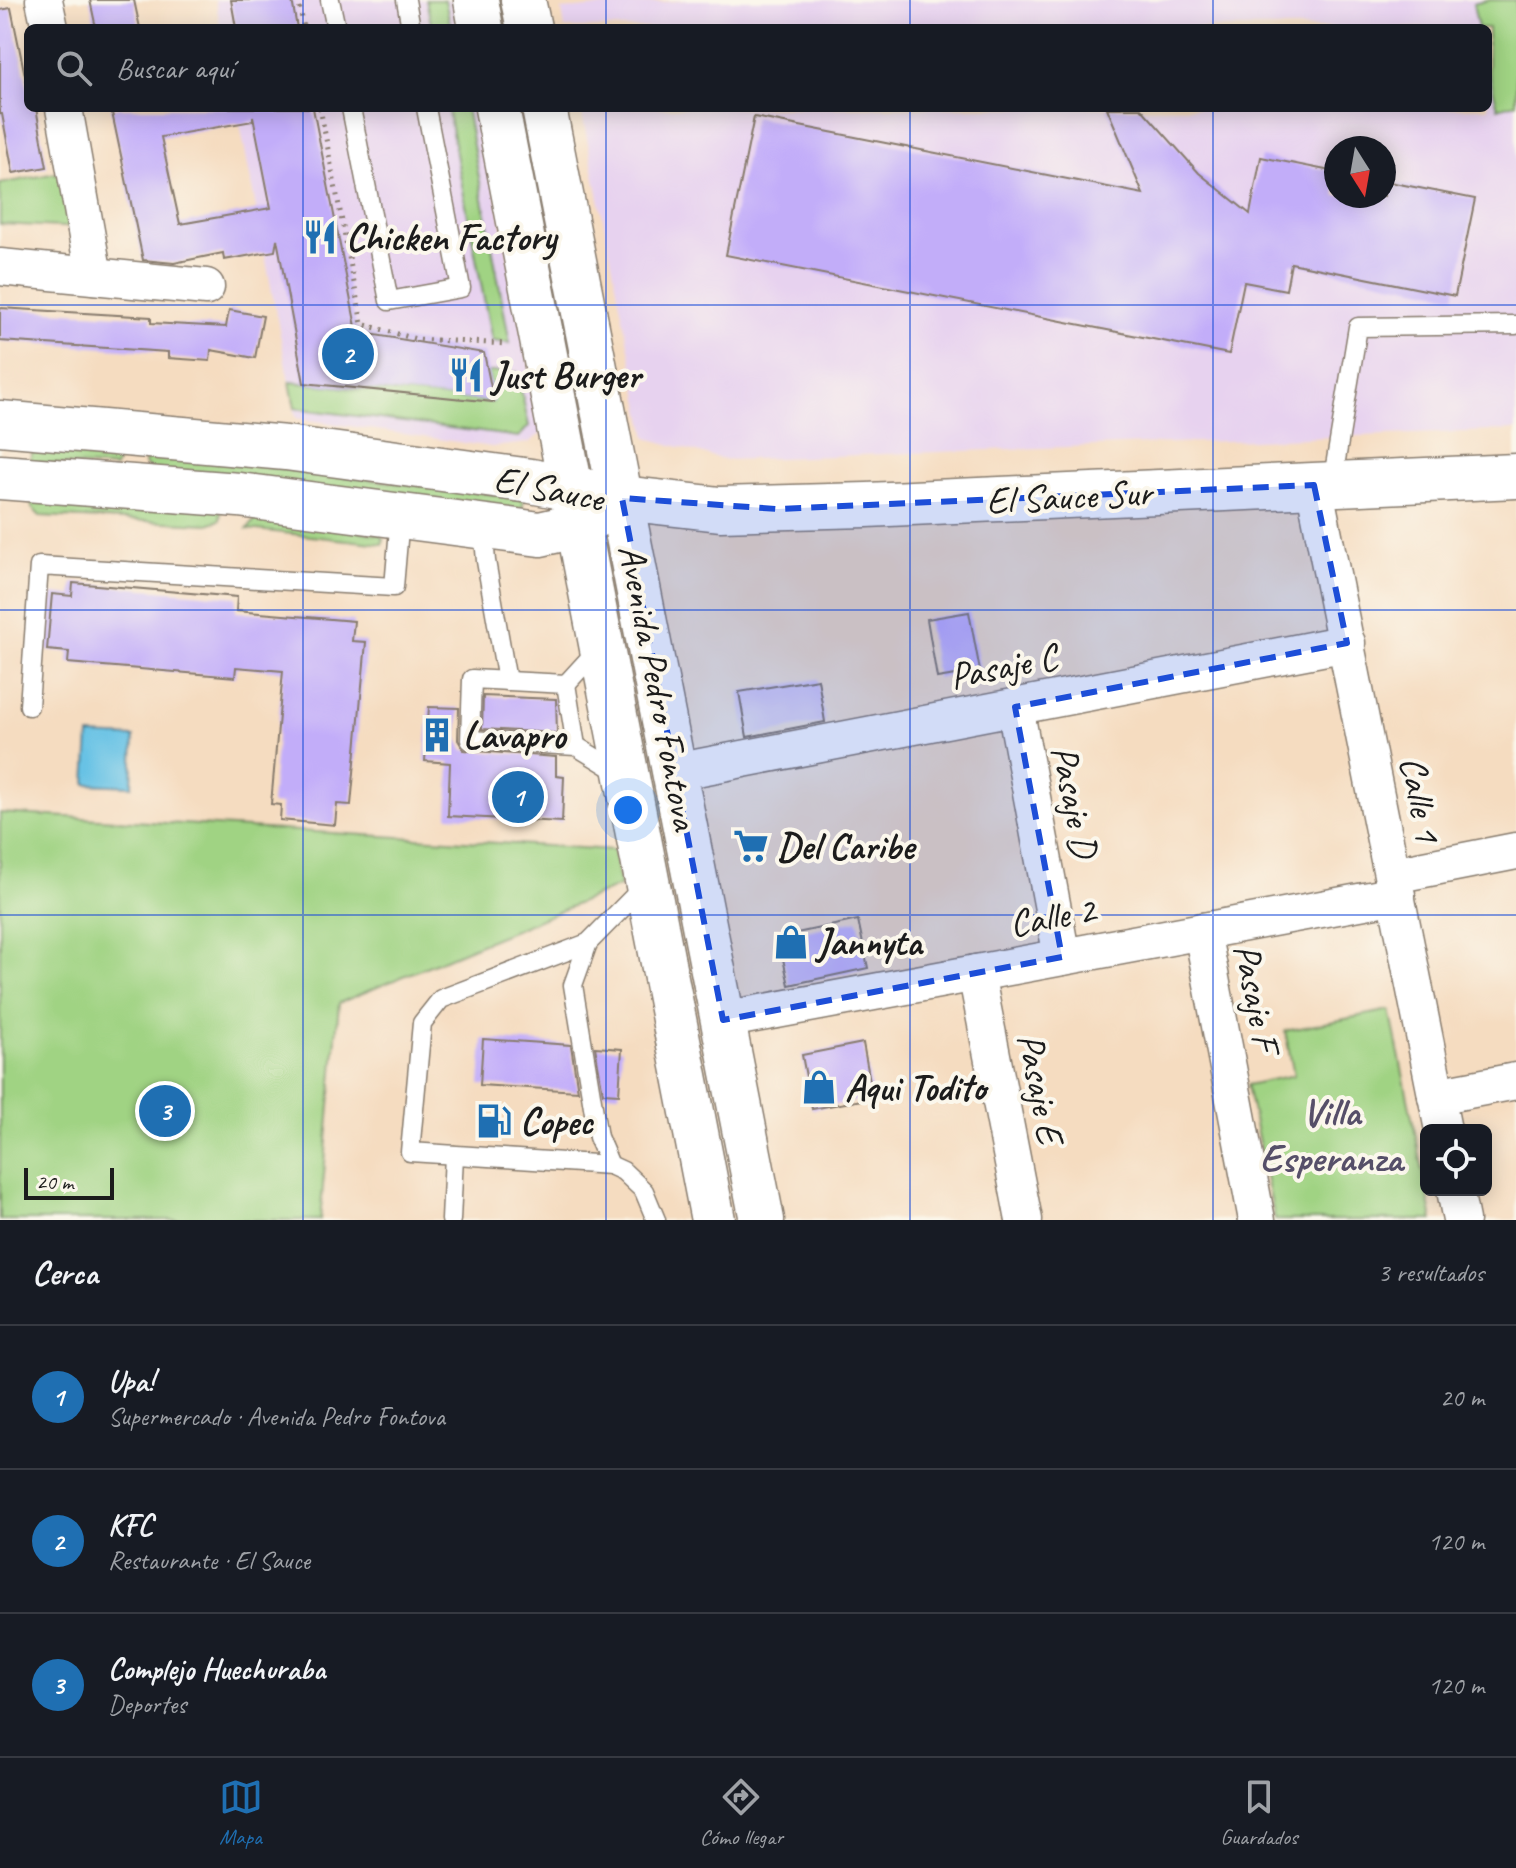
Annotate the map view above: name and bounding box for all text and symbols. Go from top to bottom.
search box [24,24,1492,112]
icon: search [52,46,96,90]
text: Buscar aquí [116,49,234,87]
north arrow [1324,136,1396,208]
place label: Chicken Factory [346,214,559,261]
restaurant icon: Chicken Factory [301,218,339,256]
pin: 2 [322,324,374,384]
place label: Just Burger [489,352,644,399]
restaurant icon: Just Burger [447,356,485,394]
street label: El Sauce [490,455,610,523]
street label: El Sauce Sur [985,469,1156,524]
street label: Avenida Pedro Fontova [608,541,710,836]
street label: Pasaje C [946,632,1065,700]
place label: Lavapro [463,712,568,759]
building icon: Lavapro [418,716,456,754]
street label: Pasaje D [1041,742,1109,864]
street label: Calle 1 [1389,752,1452,848]
pin: 1 [492,767,544,827]
your location [608,790,648,830]
place label: Del Caribe [777,823,917,870]
supermarket icon: Del Caribe [732,827,770,865]
street label: Calle 2 [1006,885,1101,947]
place label: Jannyta [814,919,925,966]
shop icon: Jannyta [772,923,810,961]
street label: Pasaje F [1223,940,1291,1062]
street label: Pasaje E [1007,1029,1075,1152]
place label: Aqui Todito [845,1064,989,1111]
shop icon: Aqui Todito [800,1068,838,1106]
pin: 3 [139,1081,191,1141]
district label: Villa Esperanza [1260,1087,1405,1183]
place label: Copec [520,1098,594,1145]
fuel station icon: Copec [475,1102,513,1140]
map controls [1420,1124,1492,1196]
button: locate [1420,1124,1492,1196]
scale bar [24,1164,114,1200]
text: 20 m [36,1168,73,1196]
text: Cerca [32,1251,98,1294]
text: 3 resultados [1378,1256,1484,1289]
text: Upa! [108,1362,154,1400]
text: 1 [52,1381,64,1414]
text: 20 m [1440,1381,1484,1414]
text: Supermercado · Avenida Pedro Fontova [108,1400,445,1433]
text: KFC [108,1506,153,1544]
text: 2 [52,1525,64,1558]
text: 120 m [1428,1525,1484,1558]
text: Restaurante · El Sauce [108,1544,310,1577]
text: Complejo Huechuraba [108,1650,325,1688]
text: 3 [52,1669,64,1702]
text: 120 m [1428,1669,1484,1702]
text: Deportes [108,1688,186,1721]
tab: Mapa [219,1775,263,1851]
tab: Cómo llegar [700,1775,783,1851]
tab: Guardados [1220,1775,1297,1851]

